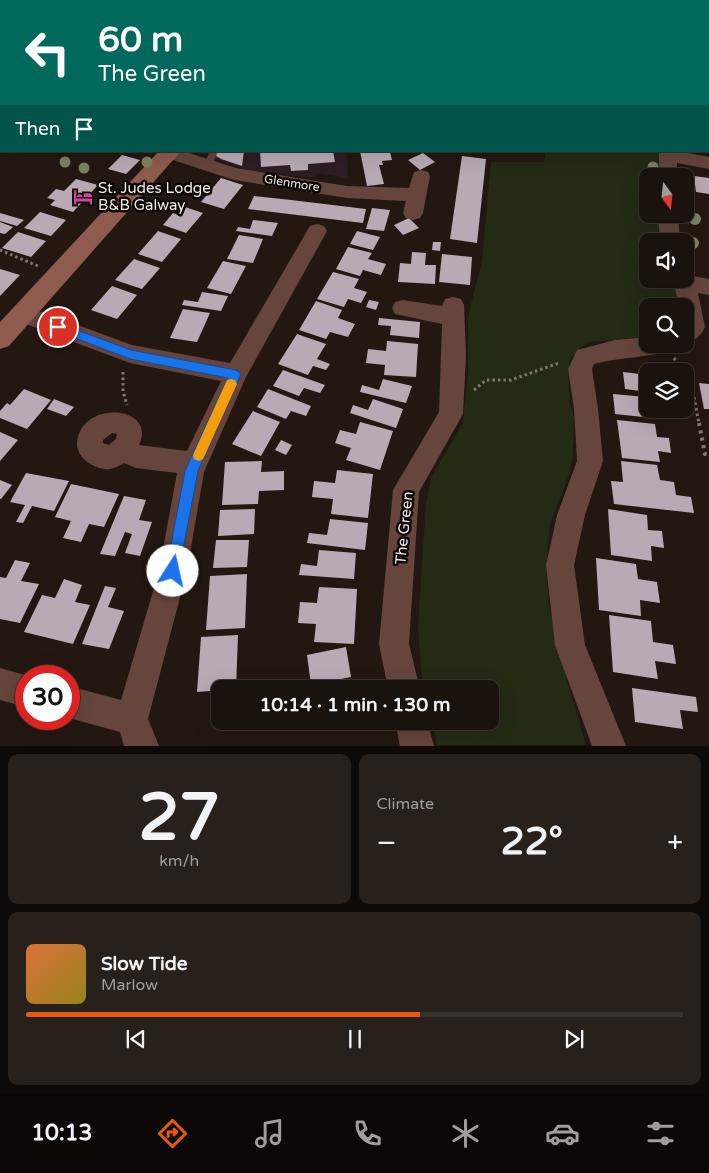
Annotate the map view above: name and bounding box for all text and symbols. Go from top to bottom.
text: 60 m [98,19,183,61]
icon: left [15,20,80,85]
text: The Green [98,61,206,87]
icon: arrive [70,115,98,143]
text: Then [15,118,60,140]
north arrow [639,168,694,222]
map controls [639,168,694,418]
street label: Glenmore [263,172,321,194]
place label: St. Judes Lodge B&B Galway [98,179,211,214]
hotel icon: St. Judes Lodge B&B Galway [72,186,94,208]
button: sound [639,233,694,288]
button: search [639,298,694,353]
pin [37,306,79,348]
icon: arrive [44,313,72,341]
button: layers [639,363,694,418]
street label: The Green [391,490,417,566]
position arrow [146,544,198,596]
speed limit sign: 30 [15,665,80,730]
text: 10:14 · 1 min · 130 m [259,694,451,716]
text: 27 [138,779,220,858]
text: Climate [377,794,434,814]
text: 22° [501,819,563,865]
text: − [377,826,396,860]
text: + [667,826,683,860]
text: km/h [159,851,199,871]
text: Slow Tide [101,953,188,975]
text: Marlow [101,975,158,995]
icon: previous [122,1025,150,1053]
icon: pause [341,1025,369,1053]
icon: next [560,1025,588,1053]
icon: directions [155,1116,190,1151]
icon: music [252,1116,287,1151]
icon: phone [350,1116,385,1151]
icon: climate [448,1116,483,1151]
icon: car [545,1116,580,1151]
icon: filters [643,1116,678,1151]
text: 10:13 [31,1120,92,1146]

